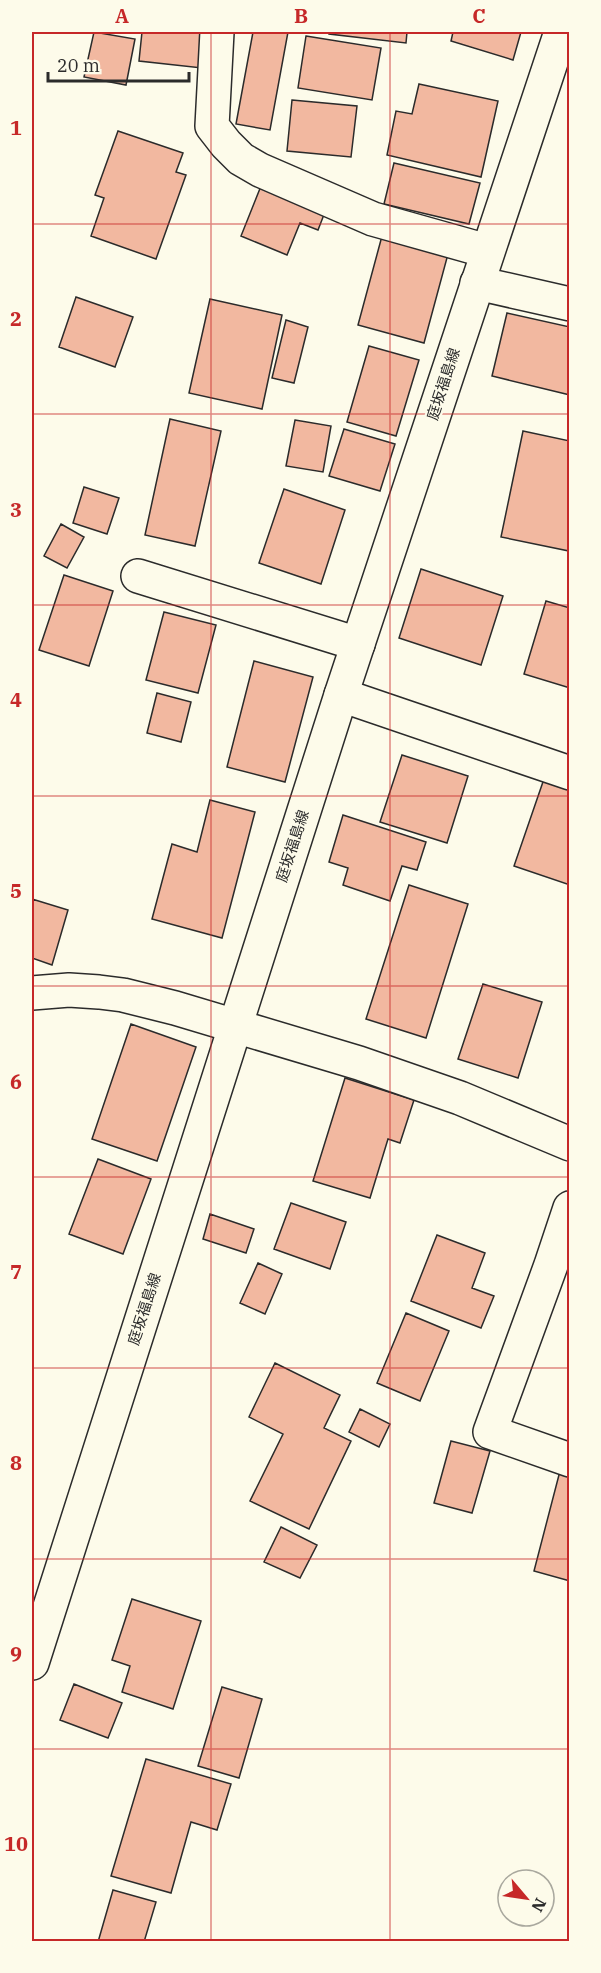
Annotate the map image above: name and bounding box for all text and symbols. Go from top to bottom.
text: A [115,2,129,29]
text: B [294,2,308,29]
text: C [472,2,486,29]
scale bar [48,45,189,83]
text: 20 m [57,54,100,77]
text: 1 [10,114,22,141]
text: 2 [10,305,22,332]
street label: 庭坂福島線 [422,345,464,423]
text: 3 [10,496,22,523]
text: 4 [10,686,22,713]
street label: 庭坂福島線 [271,807,313,885]
text: 5 [10,877,22,904]
text: 6 [10,1068,22,1095]
text: 7 [10,1258,22,1285]
street label: 庭坂福島線 [123,1270,165,1348]
text: 8 [10,1449,22,1476]
text: 9 [10,1640,22,1667]
text: 10 [4,1830,28,1857]
north arrow [496,1868,556,1928]
text: N [527,1895,551,1916]

